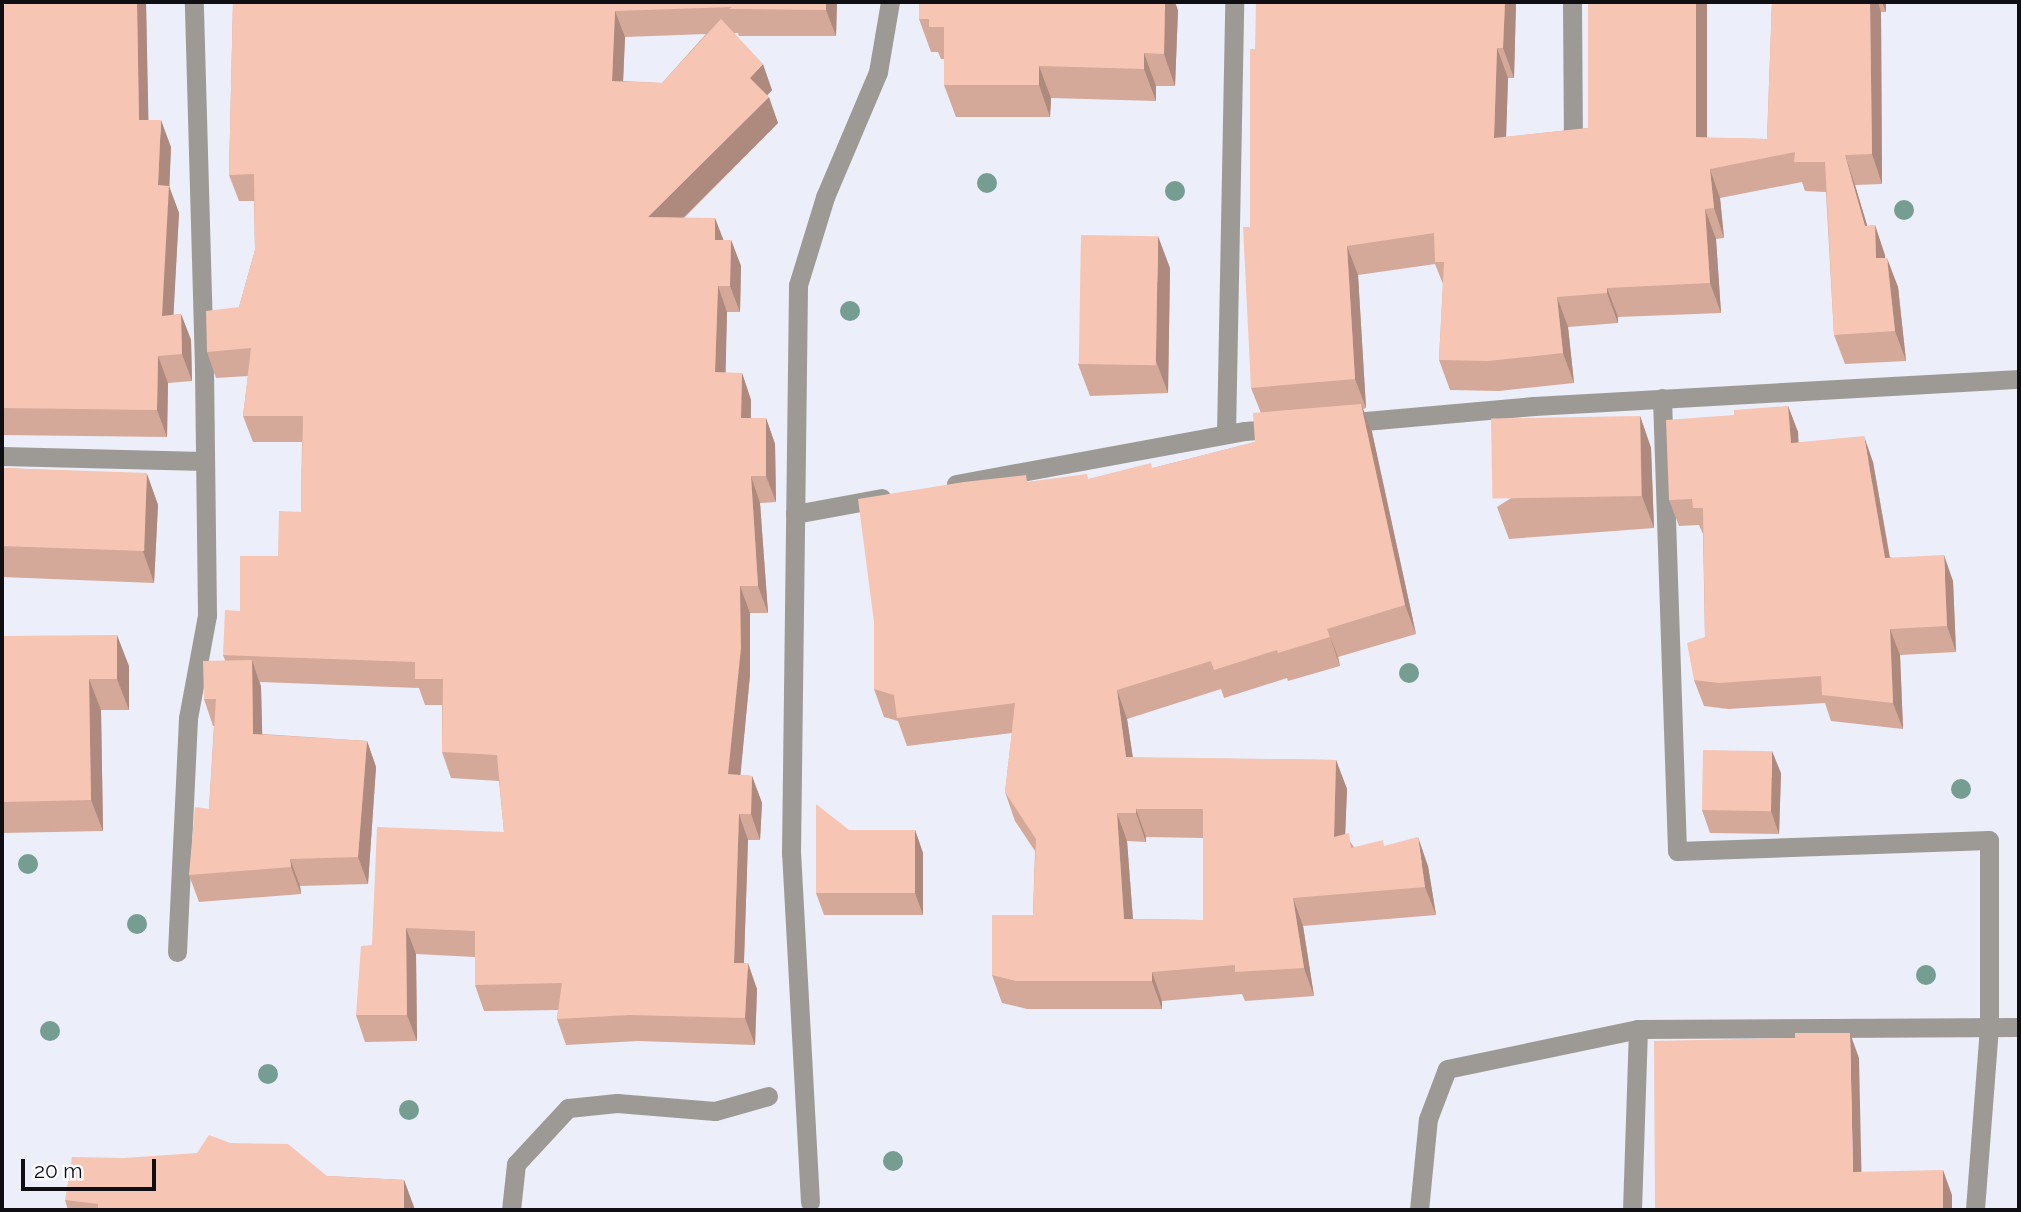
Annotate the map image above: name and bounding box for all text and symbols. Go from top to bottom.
scale bar [24,1146,159,1190]
text: 20 m [34,1158,82,1183]

